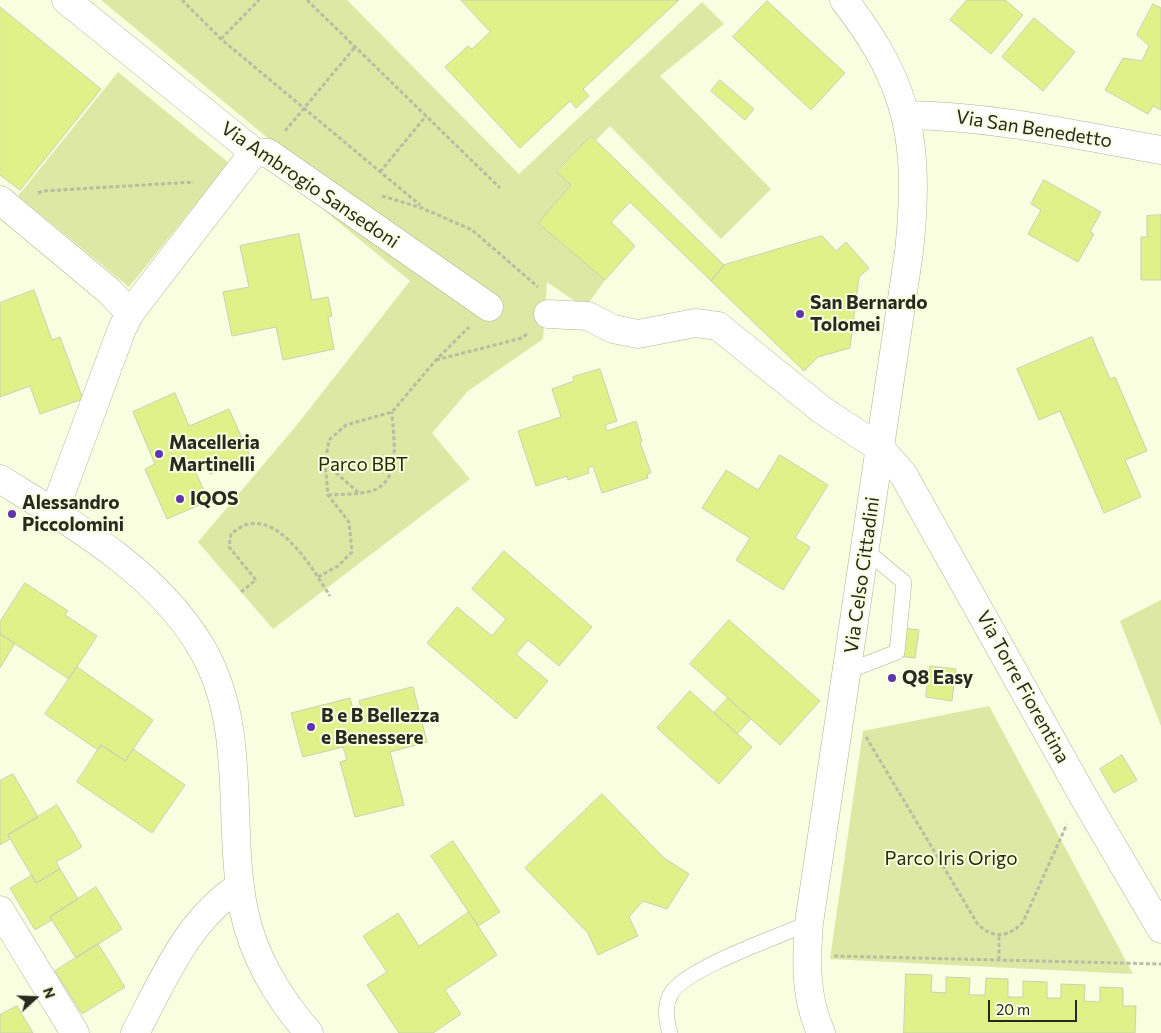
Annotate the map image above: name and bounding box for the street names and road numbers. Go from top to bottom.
street label: Via San Benedetto [954,105,1114,153]
street label: Via Ambrogio Sansedoni [217,117,403,253]
street label: Via Celso Cittadini [840,495,884,655]
street label: Via Torre Fiorentina [972,607,1074,767]

